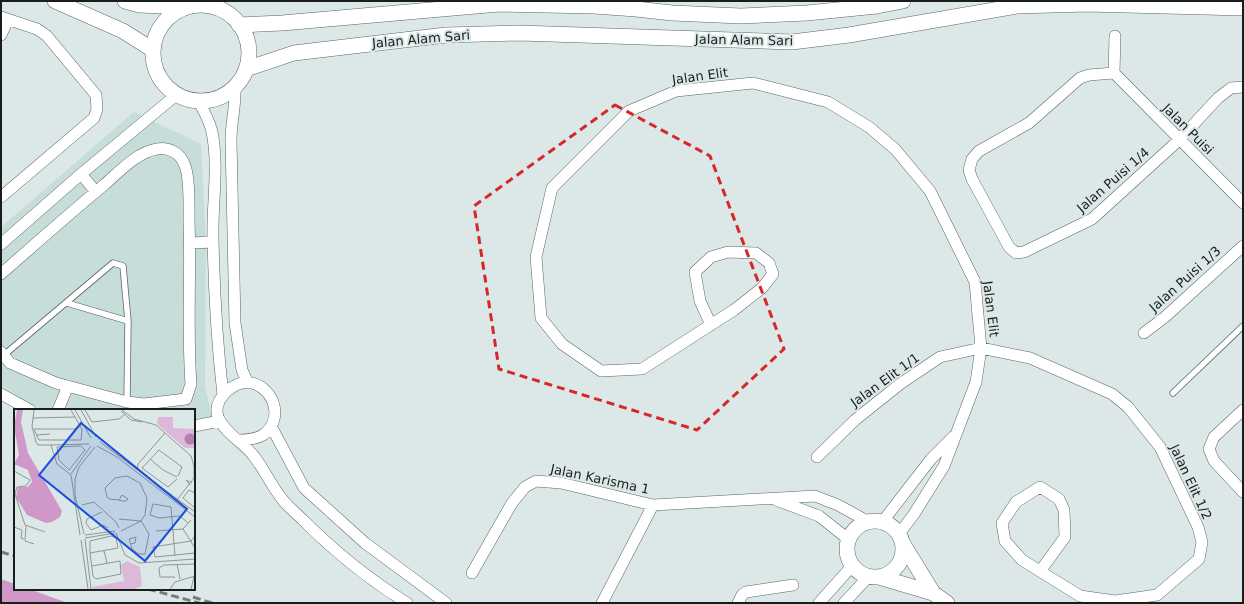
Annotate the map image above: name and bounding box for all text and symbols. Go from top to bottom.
street label: Jalan Alam Sari [370,27,471,51]
street label: Jalan Alam Sari [694,32,793,48]
street label: Jalan Elit [670,65,729,87]
street label: Jalan Puisi [1159,100,1216,157]
street label: Jalan Puisi 1/4 [1073,145,1152,216]
street label: Jalan Puisi 1/3 [1146,243,1224,316]
street label: Jalan Elit [980,279,1002,338]
street label: Jalan Elit 1/1 [847,350,922,411]
inset map [14,409,195,590]
street label: Jalan Elit 1/2 [1167,441,1215,522]
street label: Jalan Karisma 1 [548,461,651,497]

